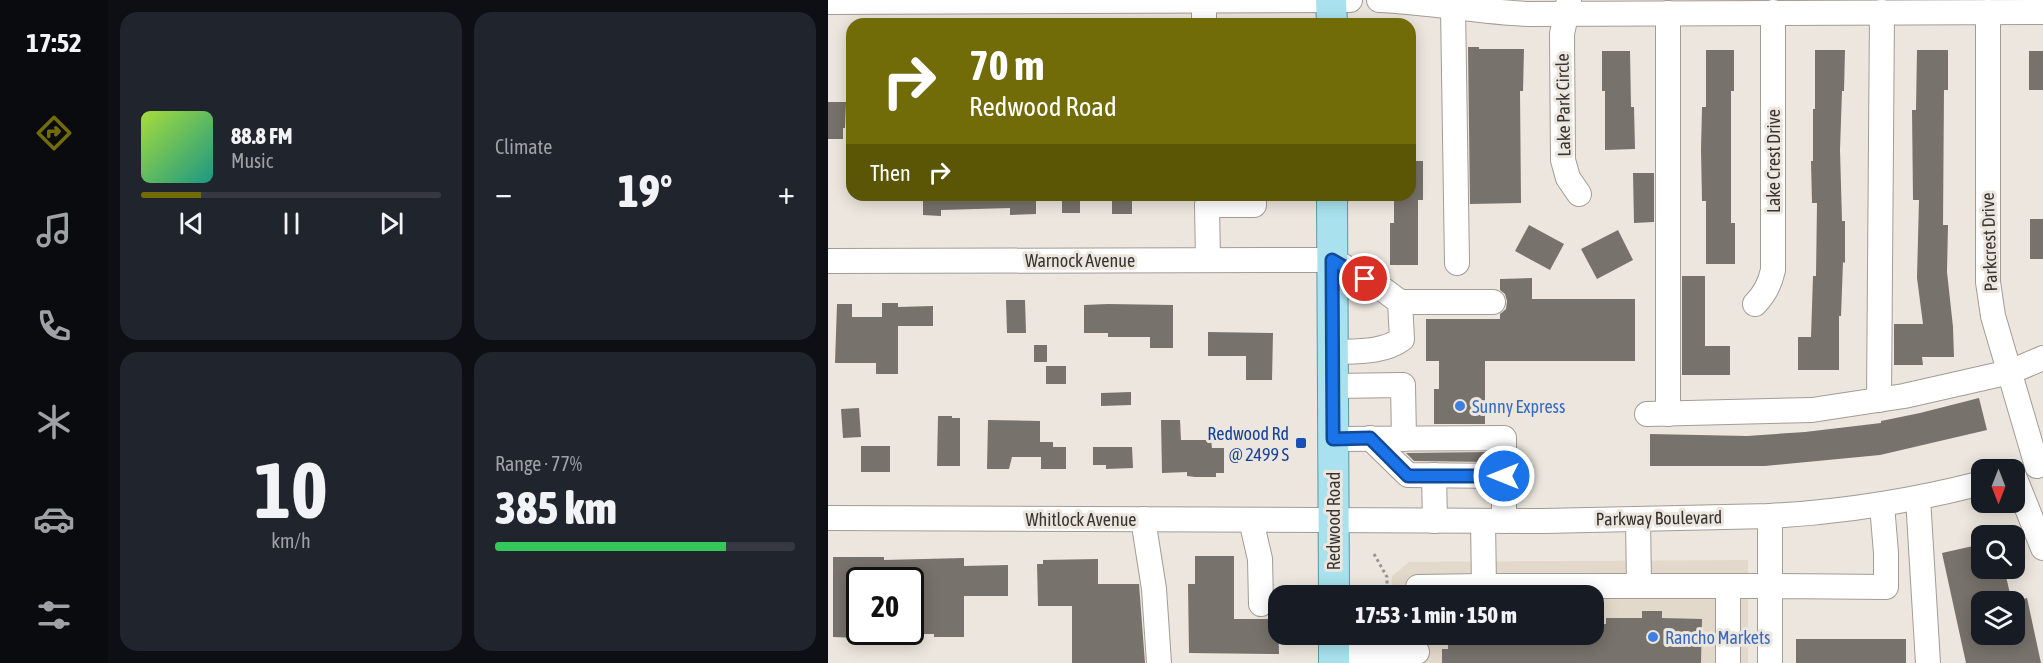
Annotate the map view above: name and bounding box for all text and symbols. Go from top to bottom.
text: 17:52 [26,27,82,58]
text: 70 m [969,41,1044,89]
icon: right [870,42,948,120]
street label: Lake Park Circle [1552,53,1574,157]
text: Redwood Road [969,91,1117,122]
street label: Lake Crest Drive [1763,109,1784,213]
icon: directions [33,112,75,154]
text: 88.8 FM [231,123,293,149]
text: Climate [495,135,552,158]
text: Music [231,149,273,172]
icon: right [923,156,956,189]
text: Then [870,160,911,186]
text: 19° [618,165,672,217]
text: − [495,173,512,211]
text: + [778,173,795,211]
street label: Parkcrest Drive [1977,192,2001,292]
icon: previous [175,207,208,240]
icon: pause [275,207,308,240]
icon: next [375,207,408,240]
icon: music [33,209,75,251]
street label: Warnock Avenue [1025,250,1135,271]
pin [1339,253,1390,304]
icon: arrive [1348,262,1381,295]
icon: phone [33,305,75,347]
place label: Sunny Express [1472,396,1565,417]
marker: Sunny Express [1453,399,1467,413]
icon: climate [33,401,75,443]
place label: Redwood Rd @ 2499 S [1207,423,1289,465]
marker: Redwood Rd @ 2499 S [1294,436,1308,450]
position arrow [1472,444,1536,508]
text: 10 [254,445,328,535]
text: Range · 77% [495,452,582,475]
north arrow [1971,459,2025,513]
map controls [1971,459,2025,645]
street label: Redwood Road [1323,472,1344,570]
text: 385 km [495,482,617,534]
icon: car [33,498,75,540]
street label: Parkway Boulevard [1596,506,1722,530]
street label: Whitlock Avenue [1025,509,1137,530]
button: search [1971,525,2025,579]
text: km/h [271,529,311,552]
speed limit sign: 20 [846,567,924,645]
button: layers [1971,591,2025,645]
icon: filters [33,594,75,636]
text: 17:53 · 1 min · 150 m [1355,602,1517,628]
place label: Rancho Markets [1665,627,1770,648]
marker: Rancho Markets [1646,630,1660,644]

